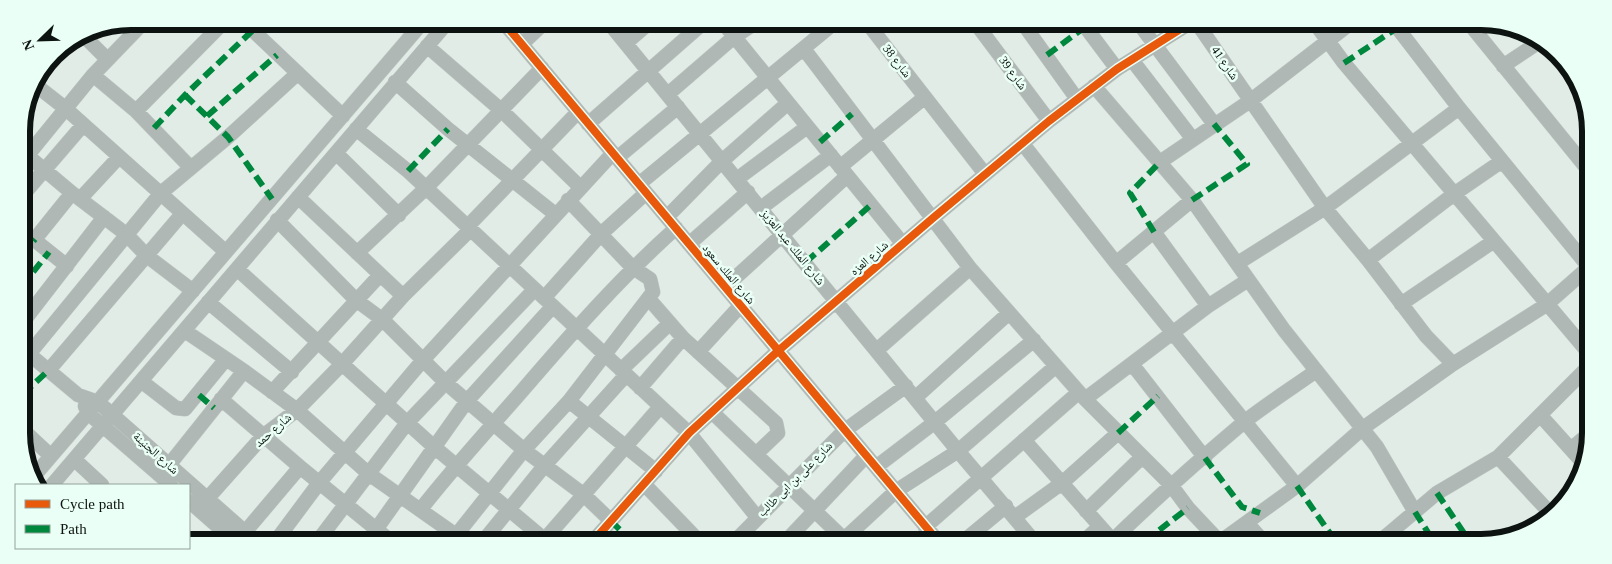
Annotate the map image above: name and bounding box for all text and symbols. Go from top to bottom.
north arrow [15,15,65,65]
text: N [20,37,37,52]
street label: شارع 38 [879,42,914,81]
street label: شارع 41 [1208,43,1242,83]
street label: شارع 39 [995,54,1030,93]
street label: شارع الملك عبد العزيز [757,206,828,288]
street label: شارع العزه [847,238,892,279]
street label: شارع الملك سعود [699,241,758,308]
street label: شارع حمد [252,410,295,451]
street label: شارع الجنينة [130,429,182,478]
street label: شارع على بن ابى طالب [755,439,836,520]
legend [15,484,190,549]
text: Cycle path [60,496,125,512]
text: Path [60,521,87,537]

